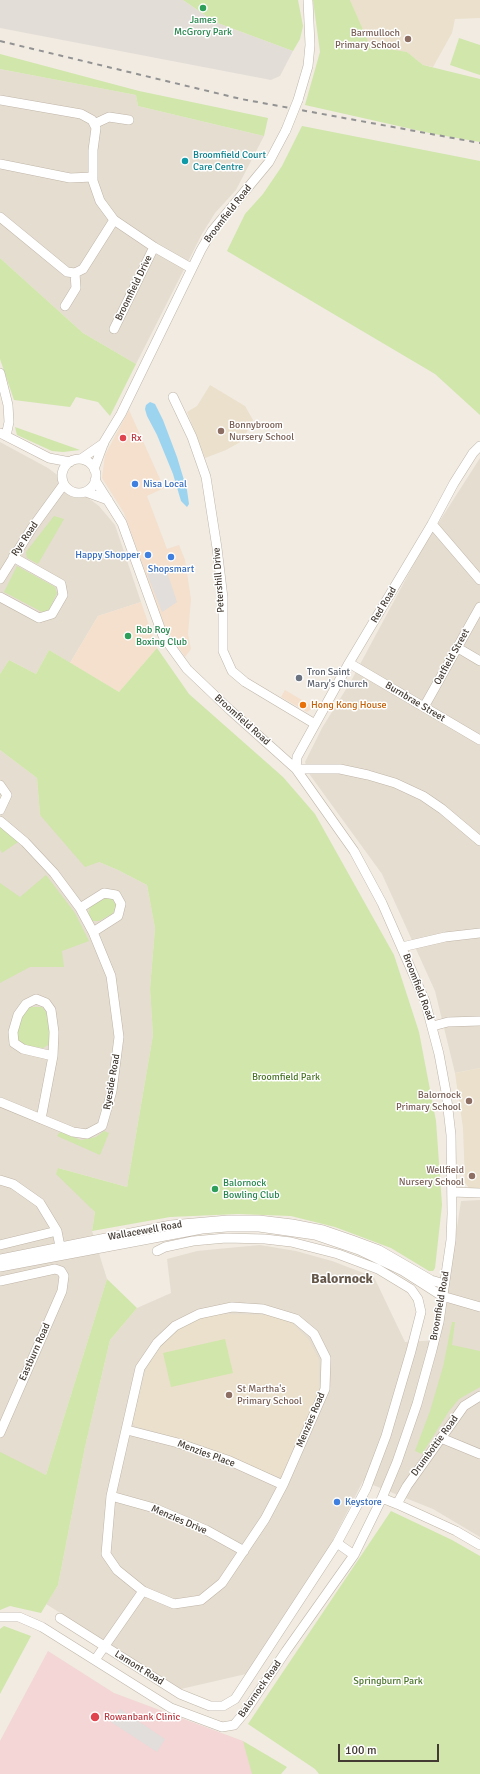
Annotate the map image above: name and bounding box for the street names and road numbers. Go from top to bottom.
street label: Broomfield Road [202,183,254,245]
street label: Broomfield Drive [113,253,155,323]
street label: Rye Road [9,519,41,559]
street label: Petershill Drive [211,547,227,613]
street label: Red Road [369,585,399,625]
street label: Oatfield Street [432,627,472,687]
street label: Burnbrae Street [383,679,447,725]
street label: Broomfield Road [212,692,272,748]
street label: Broomfield Road [400,952,436,1022]
street label: Ryeside Road [101,1053,123,1111]
street label: Wallacewell Road [107,1219,183,1243]
street label: Broomfield Road [428,1270,452,1342]
street label: Eastburn Road [17,1321,53,1383]
street label: Menzies Road [294,1391,328,1449]
street label: Drumbottie Road [409,1413,461,1479]
street label: Menzies Place [175,1438,237,1470]
street label: Menzies Drive [149,1503,209,1537]
street label: Lamont Road [112,1648,166,1688]
street label: Balornock Road [236,1658,284,1720]

